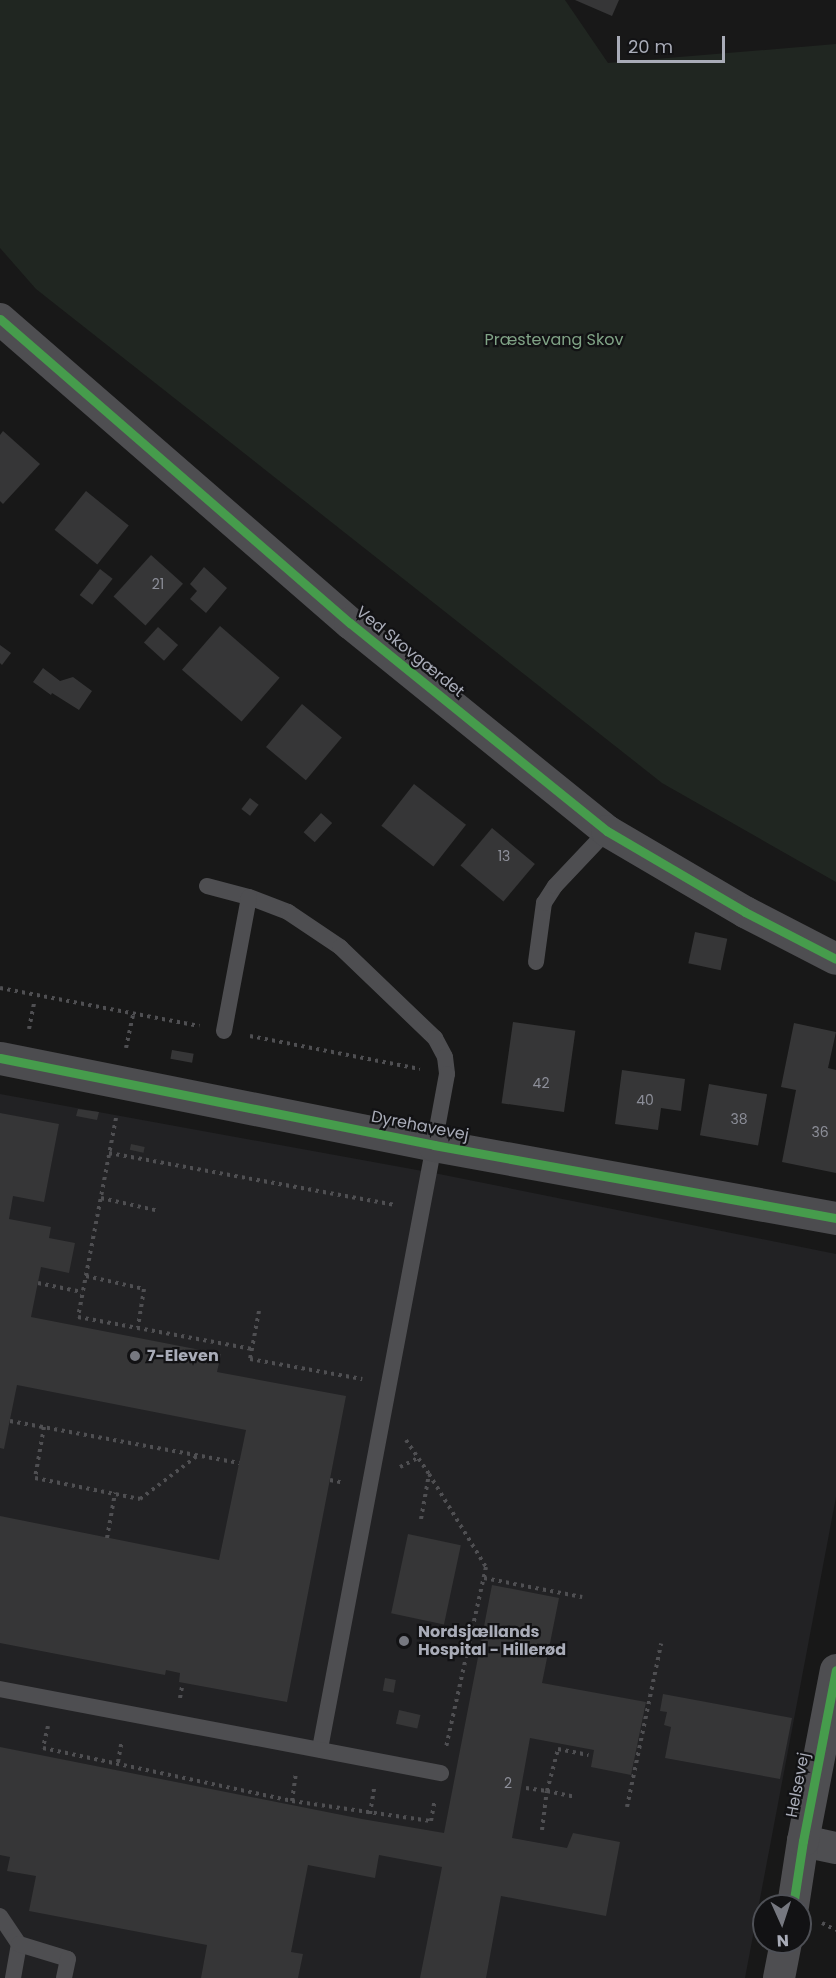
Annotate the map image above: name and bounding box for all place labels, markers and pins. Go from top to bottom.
place label: 7-Eleven [147,1346,219,1366]
marker: 7-Eleven [128,1349,142,1363]
place label: Nordsjællands Hospital - Hillerød [418,1622,566,1660]
marker: Nordsjællands Hospital - Hillerød [395,1632,413,1650]

